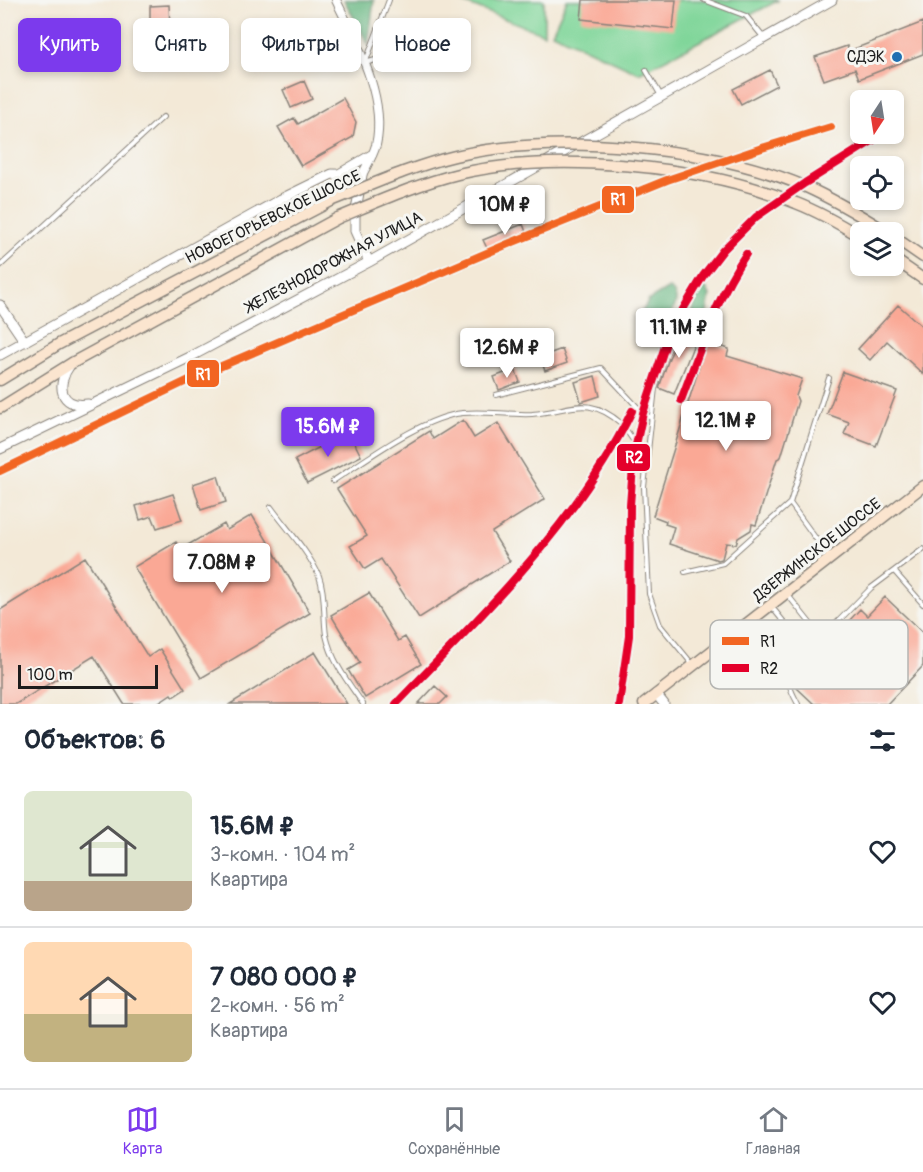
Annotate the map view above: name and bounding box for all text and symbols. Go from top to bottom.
chip: Купить [18,18,121,72]
chip: Снять [133,18,229,72]
chip: Фильтры [241,18,361,72]
chip: Новое [373,18,471,72]
place label: СДЭК [847,47,885,67]
marker: СДЭК [890,50,904,64]
north arrow [850,90,904,144]
map controls [850,90,904,276]
button: locate [850,156,904,210]
street label: НОВОЕГОРЬЕВСКОЕ ШОССЕ [182,166,364,268]
pin: 10M ₽ [463,185,547,236]
line badge: R1 [601,185,635,214]
text: R1 [610,190,626,210]
text: 10M ₽ [479,192,531,217]
street label: ЖЕЛЕЗНОДОРОЖНАЯ УЛИЦА [240,207,426,318]
button: layers [850,222,904,276]
pin: 11.1M ₽ [624,308,734,359]
text: 11.1M ₽ [650,315,708,340]
pin: 12.6M ₽ [452,328,562,379]
text: 12.6M ₽ [474,335,540,360]
line badge: R1 [186,359,220,388]
text: R1 [195,365,211,385]
pin: 12.1M ₽ [671,401,781,452]
pin: 15.6M ₽ [273,407,383,458]
text: 12.1M ₽ [695,408,757,433]
text: 15.6M ₽ [295,414,361,439]
line badge: R2 [616,443,651,472]
text: R2 [625,448,643,468]
street label: ДЗЕРЖИНСКОЕ ШОССЕ [748,494,885,607]
pin: 7.08M ₽ [167,543,277,594]
text: 7.08M ₽ [187,550,257,575]
legend [710,620,908,689]
text: R1 [760,632,776,652]
text: R2 [760,659,778,679]
scale bar [18,662,158,690]
text: 100 m [27,665,73,685]
text: Объектов: 6 [24,724,165,756]
icon: filters [866,724,899,757]
text: 15.6M ₽ [210,810,295,842]
icon: home [72,815,144,887]
icon: heart [866,835,899,868]
text: 3-комн. · 104 m² [210,842,355,867]
text: Квартира [210,867,288,892]
text: 7 080 000 ₽ [210,961,358,993]
icon: home [72,966,144,1038]
icon: heart [866,986,899,1019]
text: 2-комн. · 56 m² [210,993,345,1018]
text: Квартира [210,1018,288,1043]
tab: Карта [123,1103,162,1159]
tab: Сохранённые [408,1103,500,1159]
tab: Главная [746,1103,800,1159]

